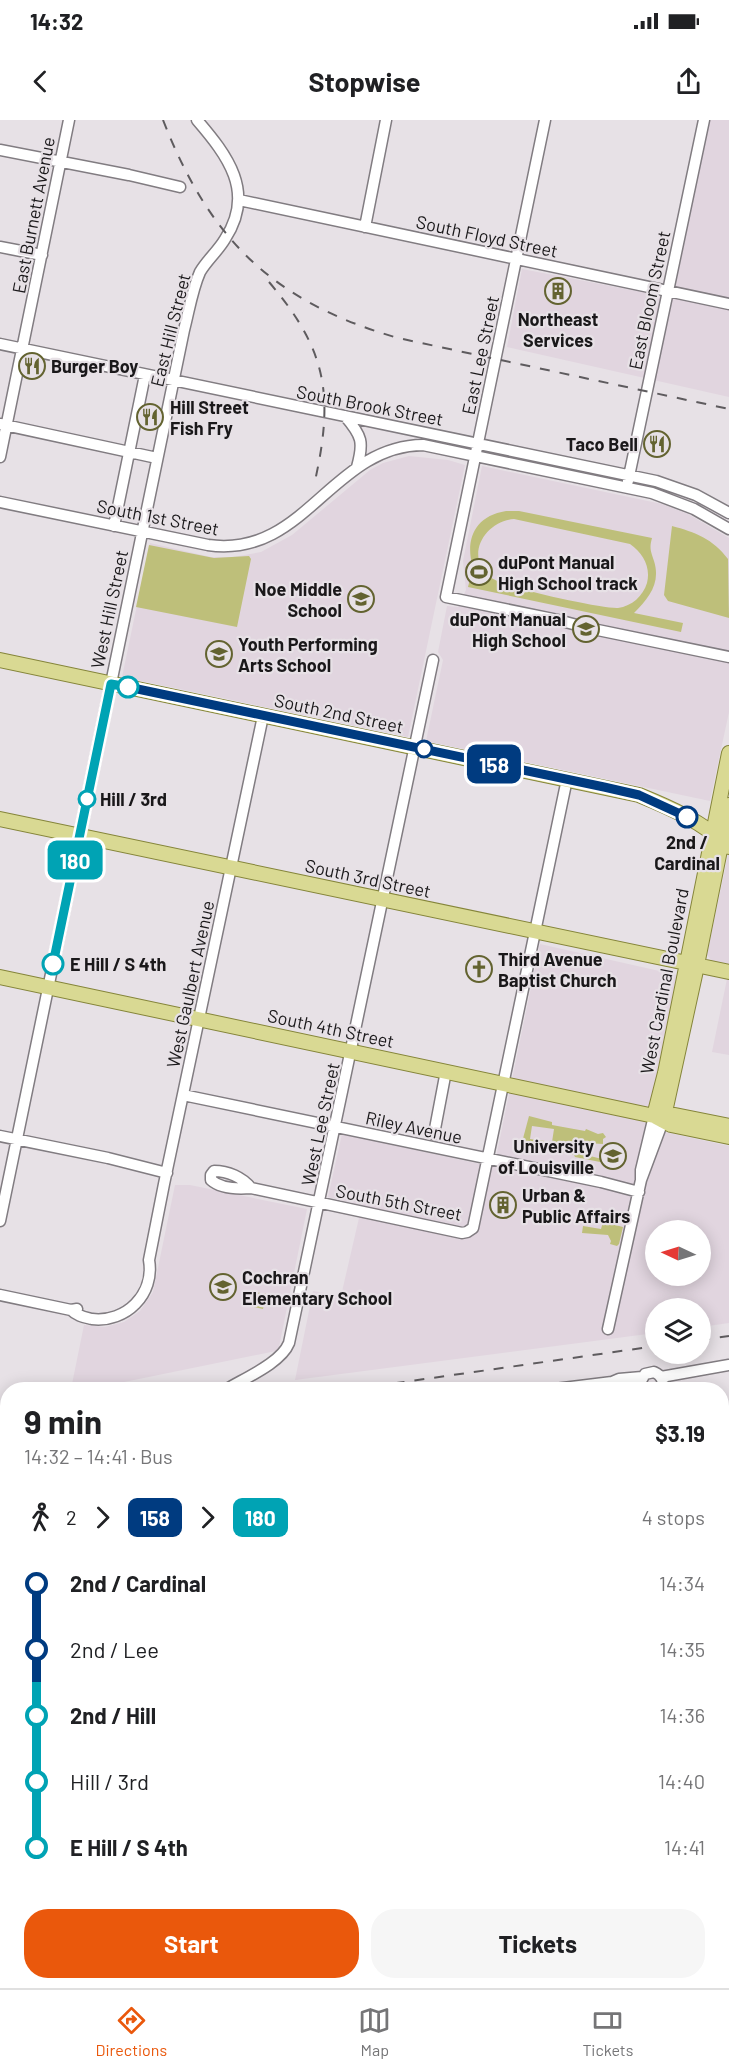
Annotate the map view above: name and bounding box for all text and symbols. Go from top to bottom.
text: 14:32 [30,8,83,34]
icon: back [24,65,57,98]
text: Stopwise [308,65,421,97]
icon: share [672,65,705,98]
street label: East Burnett Avenue [7,135,59,295]
street label: South Floyd Street [414,210,560,262]
street label: East Bloom Street [624,228,674,372]
street label: East Hill Street [145,271,195,389]
building icon: Northeast Services [543,276,573,306]
street label: East Lee Street [457,294,503,416]
place label: Northeast Services [518,308,599,351]
restaurant icon: Burger Boy [17,351,47,381]
place label: Burger Boy [51,355,138,377]
street label: South Brook Street [295,380,445,430]
place label: Hill Street Fish Fry [170,396,249,439]
restaurant icon: Hill Street Fish Fry [135,402,165,432]
restaurant icon: Taco Bell [642,429,672,459]
place label: Taco Bell [566,433,638,455]
street label: South 1st Street [95,494,221,540]
street label: West Hill Street [86,548,132,670]
place label: duPont Manual High School track [498,551,638,594]
sports icon: duPont Manual High School track [464,557,494,587]
place label: Noe Middle School [255,578,342,621]
school or university icon: Noe Middle School [346,584,376,614]
place label: duPont Manual High School [450,608,566,651]
school or university icon: duPont Manual High School [571,614,601,644]
place label: Youth Performing Arts School [238,633,378,676]
school or university icon: Youth Performing Arts School [204,639,234,669]
unlabelled marker [117,676,139,698]
street label: South 2nd Street [272,689,406,737]
unlabelled marker [415,740,433,758]
line badge: 158 [460,744,528,784]
text: 158 [479,752,509,777]
place label: Hill / 3rd [100,788,167,810]
marker: Hill / 3rd [78,790,96,808]
marker: 2nd / Cardinal [676,806,698,828]
place label: 2nd / Cardinal [654,831,720,874]
line badge: 180 [40,840,110,880]
text: 180 [60,848,90,873]
street label: South 3rd Street [303,854,433,902]
street label: West Cardinal Boulevard [635,886,693,1076]
street label: West Gaulbert Avenue [162,898,218,1070]
place label: Third Avenue Baptist Church [498,948,617,991]
marker: E Hill / S 4th [42,953,64,975]
place label: E Hill / S 4th [70,953,166,975]
church icon: Third Avenue Baptist Church [464,954,494,984]
street label: South 4th Street [266,1004,396,1052]
street label: West Lee Street [296,1060,344,1188]
street label: Riley Avenue [364,1106,464,1148]
place label: University of Louisville [498,1135,594,1178]
school or university icon: University of Louisville [598,1141,628,1171]
street label: South 5th Street [334,1179,464,1225]
place label: Urban & Public Affairs [522,1184,630,1227]
building icon: Urban & Public Affairs [488,1190,518,1220]
north arrow [645,1220,711,1286]
map controls [645,1220,711,1364]
place label: Cochran Elementary School [242,1266,392,1309]
school or university icon: Cochran Elementary School [208,1272,238,1302]
button: layers [645,1298,711,1364]
text: 9 min [24,1401,102,1441]
text: $3.19 [655,1420,705,1446]
text: 14:32 – 14:41 · Bus [24,1444,173,1468]
icon: walk [24,1501,57,1534]
icon: forward [86,1501,119,1534]
icon: forward [191,1501,224,1534]
text: 2 [66,1505,77,1529]
text: 158 [140,1505,170,1530]
text: 180 [245,1505,276,1530]
text: 4 stops [642,1505,705,1529]
text: 2nd / Cardinal [70,1570,206,1596]
text: 14:34 [659,1571,705,1595]
text: 2nd / Lee [70,1636,159,1662]
text: 14:35 [660,1637,705,1661]
text: 2nd / Hill [70,1702,156,1728]
text: 14:36 [660,1703,705,1727]
text: Hill / 3rd [70,1768,149,1794]
text: 14:40 [658,1769,705,1793]
text: E Hill / S 4th [70,1834,188,1860]
text: 14:41 [664,1835,705,1859]
button: Start [24,1909,359,1978]
button: Tickets [371,1909,705,1978]
tab: Directions [96,2004,167,2059]
tab: Map [358,2004,391,2059]
tab: Tickets [582,2004,633,2059]

